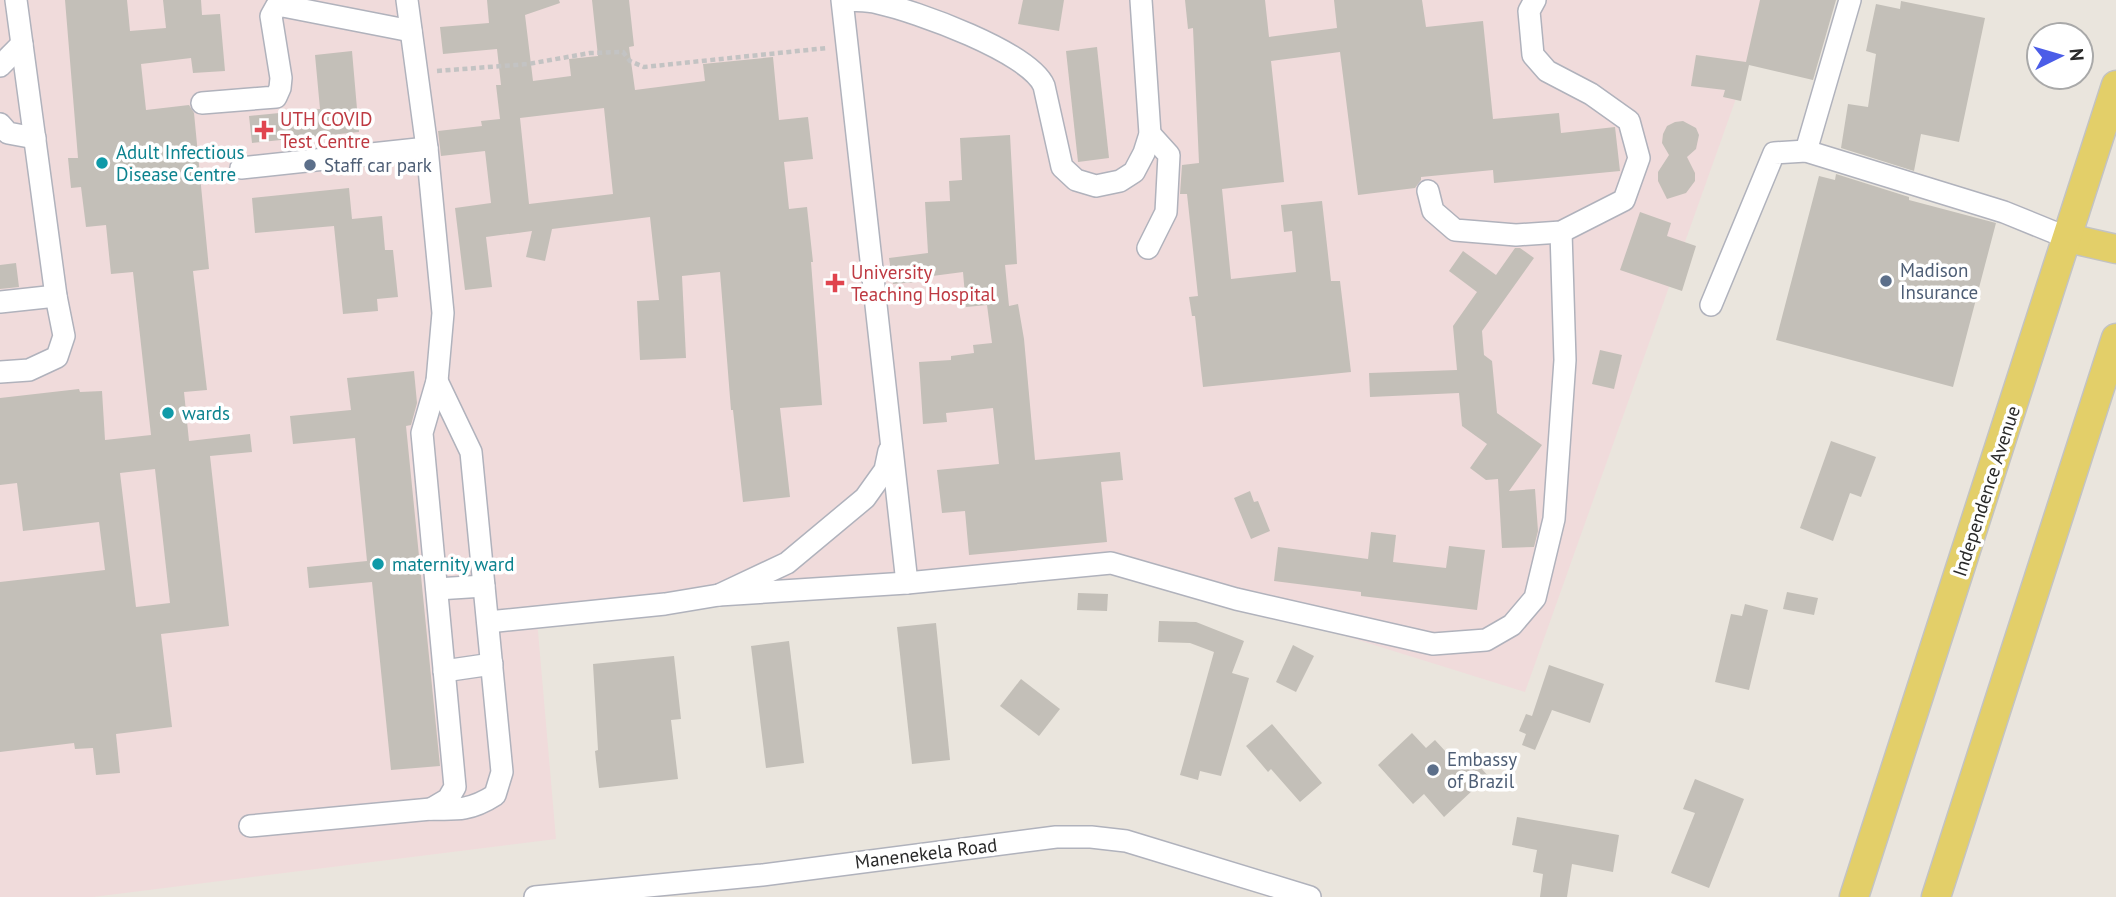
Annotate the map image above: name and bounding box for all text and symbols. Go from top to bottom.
north arrow [2025,21,2095,91]
text: N [2064,47,2089,62]
place label: UTH COVID Test Centre [280,107,372,153]
marker: UTH COVID Test Centre [254,120,274,140]
place label: Adult Infectious Disease Centre [116,140,244,186]
place label: Staff car park [324,153,432,177]
marker: Adult Infectious Disease Centre [94,155,110,171]
marker: Staff car park [302,157,318,173]
place label: Madison Insurance [1900,258,1978,304]
place label: University Teaching Hospital [851,260,996,306]
marker: University Teaching Hospital [825,273,845,293]
marker: Madison Insurance [1878,273,1894,289]
place label: wards [182,401,230,425]
street label: Independence Avenue [1947,403,2025,579]
marker: wards [160,405,176,421]
place label: maternity ward [392,552,514,576]
marker: maternity ward [370,556,386,572]
place label: Embassy of Brazil [1447,747,1517,793]
marker: Embassy of Brazil [1425,762,1441,778]
street label: Manenekela Road [853,832,999,874]

